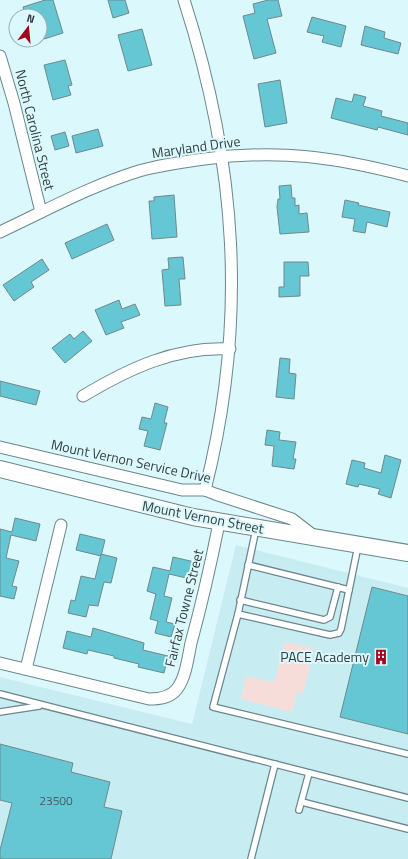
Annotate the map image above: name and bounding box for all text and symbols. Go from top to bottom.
north arrow [8,8,48,48]
text: N [25,10,37,27]
street label: North Carolina Street [10,67,61,193]
street label: Maryland Drive [150,130,242,163]
street label: Mount Vernon Service Drive [49,433,213,488]
street label: Mount Vernon Street [141,494,266,539]
street label: Fairfax Towne Street [159,547,208,669]
place label: PACE Academy [280,646,369,667]
building icon: PACE Academy [372,648,390,666]
house number: 23500 [39,791,73,810]

